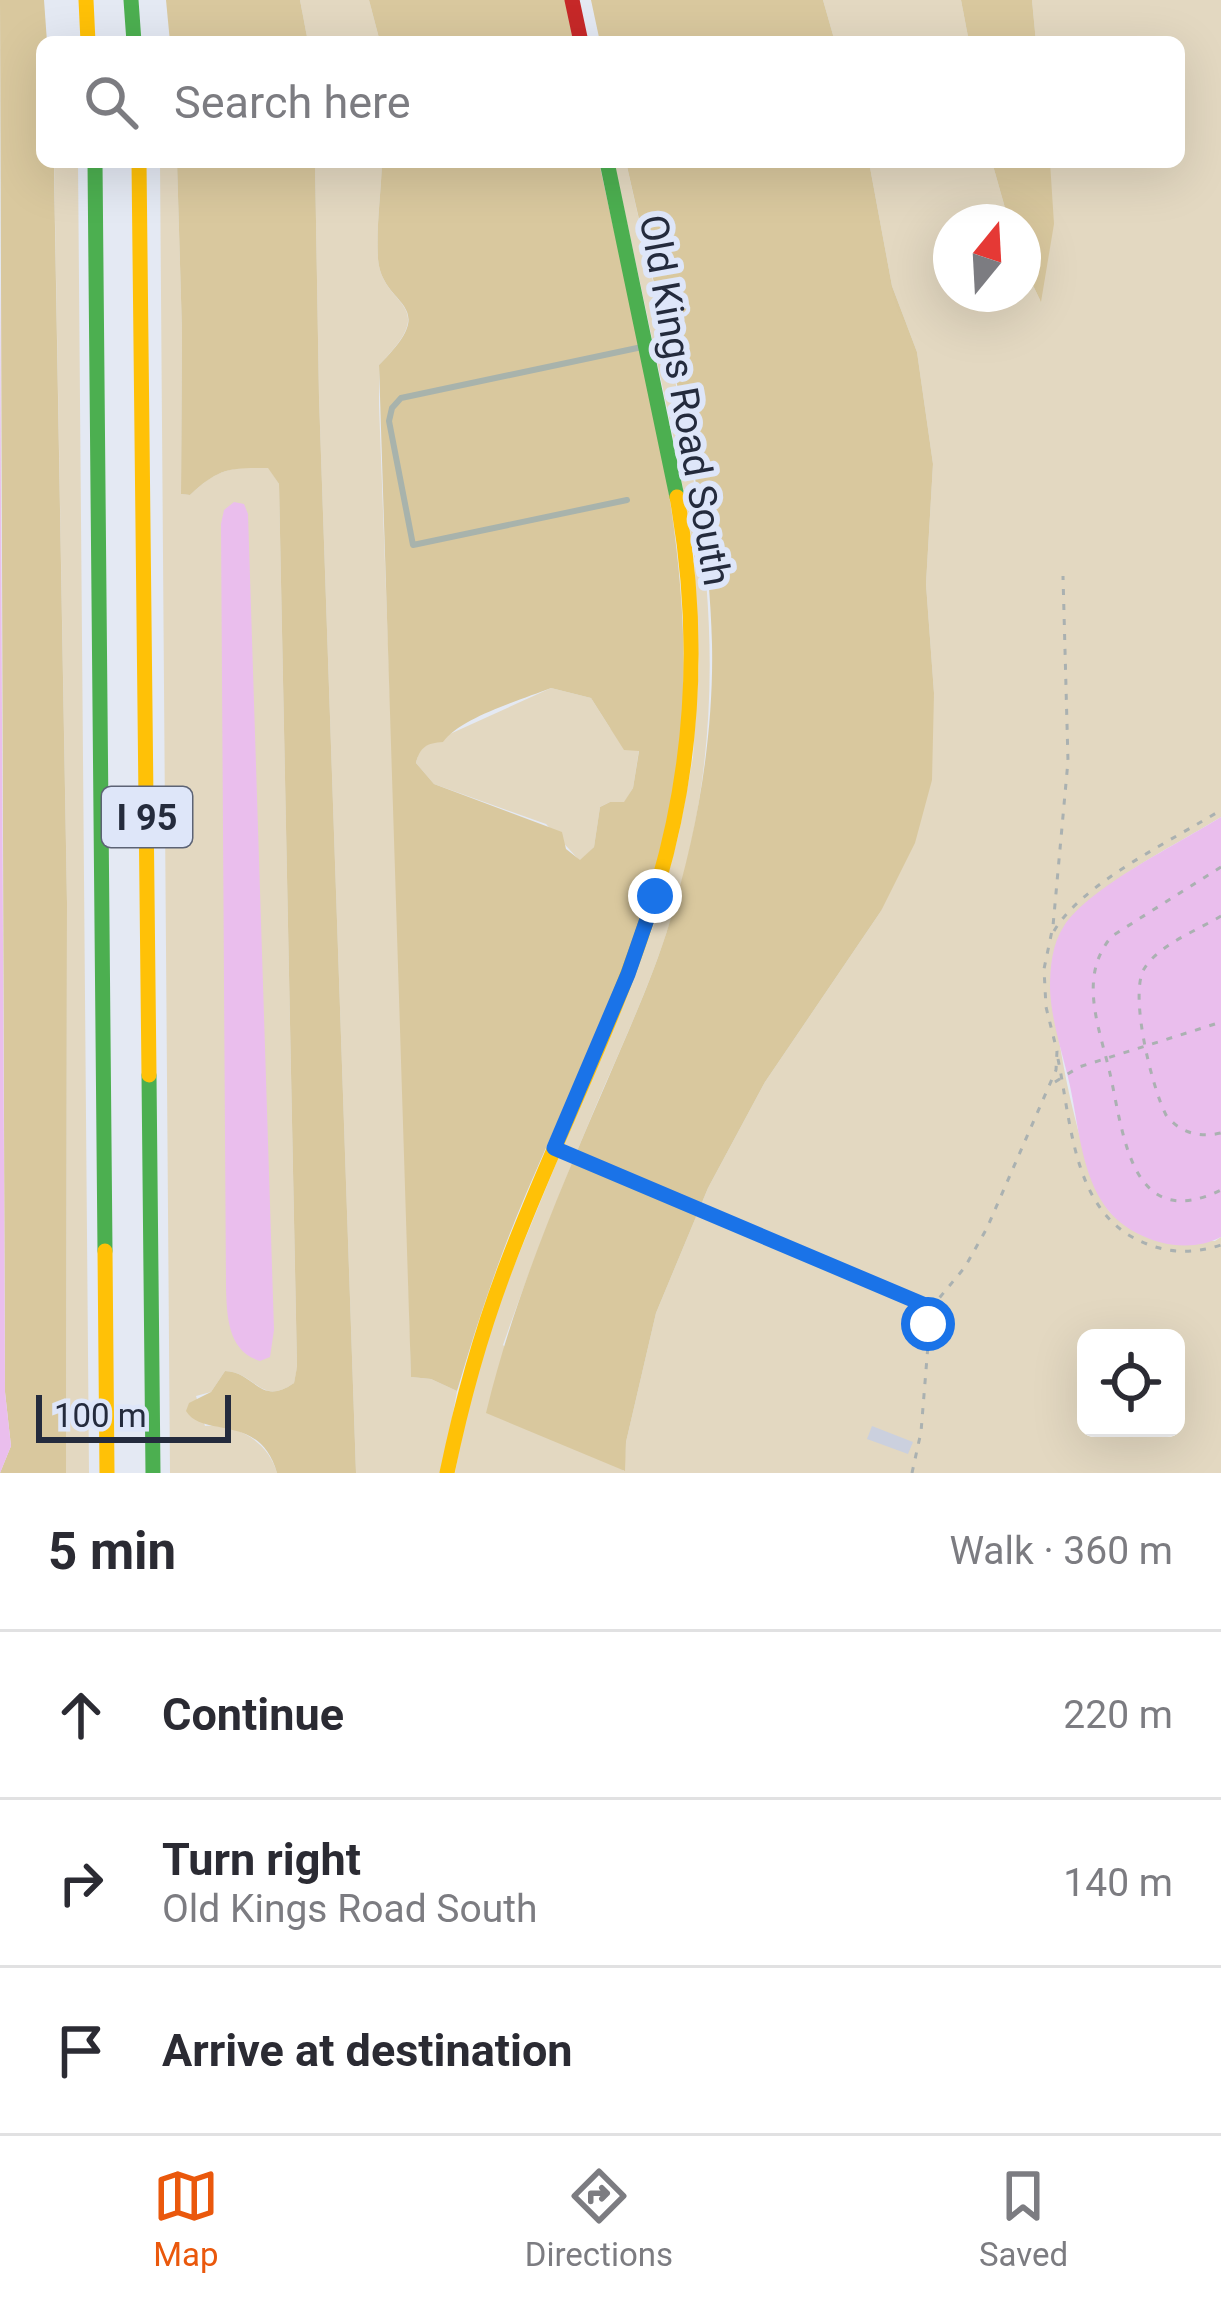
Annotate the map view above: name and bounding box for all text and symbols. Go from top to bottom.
search box [36,36,1185,168]
icon: search [78,69,144,135]
text: Search here [174,76,411,129]
north arrow [933,204,1041,312]
street label: Old Kings Road South [630,211,740,589]
road number: I 95 [102,787,192,847]
route end [628,869,682,923]
route start [901,1297,955,1351]
map controls [1077,1329,1185,1437]
button: locate [1077,1329,1185,1437]
scale bar [36,1389,231,1442]
text: 100 m [54,1396,147,1435]
text: 5 min [48,1522,176,1581]
text: Walk · 360 m [949,1528,1173,1574]
icon: ahead [48,1682,114,1748]
text: Continue [162,1688,344,1741]
text: 220 m [1063,1692,1173,1738]
text: Turn right [162,1833,361,1886]
icon: right [48,1850,114,1916]
text: 140 m [1063,1860,1173,1906]
text: Old Kings Road South [162,1886,537,1932]
icon: arrive [48,2018,114,2084]
text: Arrive at destination [162,2024,573,2077]
tab: Map [153,2163,219,2274]
tab: Directions [525,2163,673,2274]
tab: Saved [979,2163,1068,2274]

